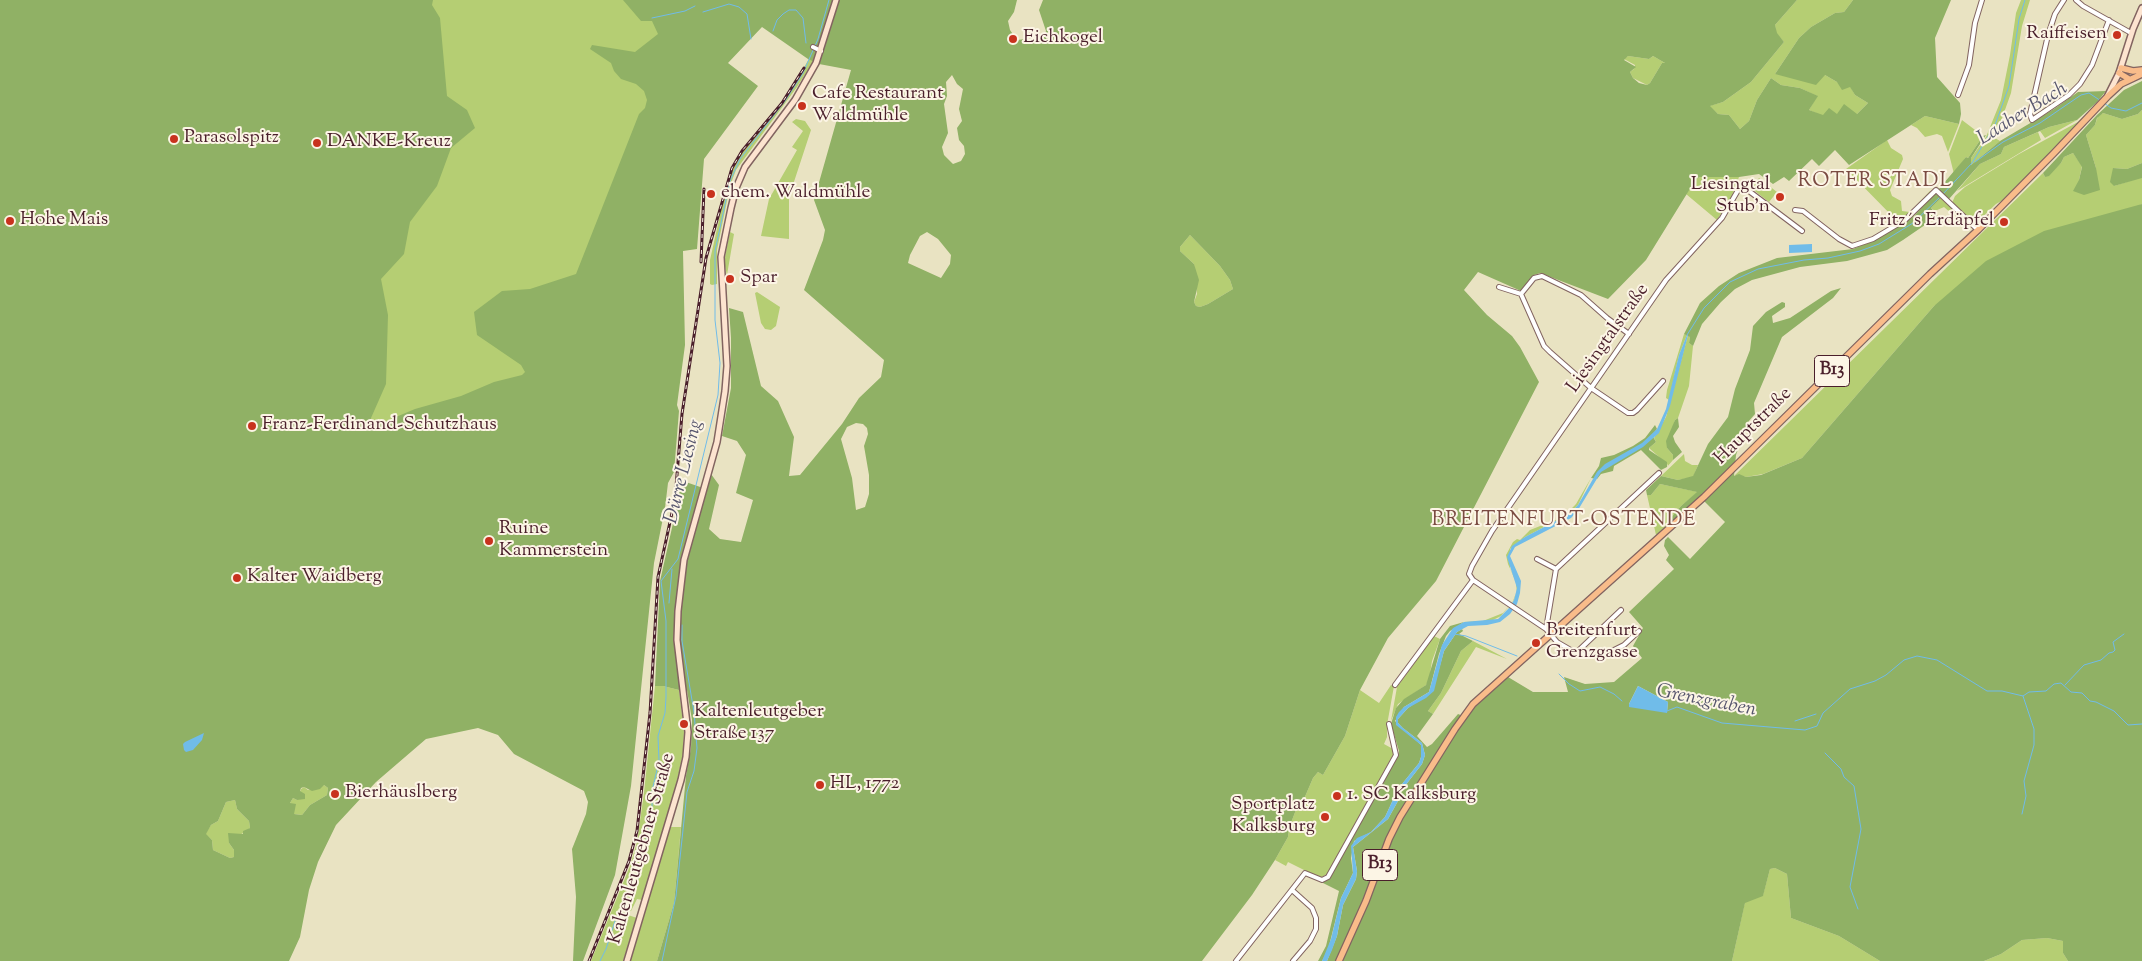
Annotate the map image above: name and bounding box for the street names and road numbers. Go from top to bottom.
street label: Liesingtalstraße [1563,280,1655,398]
road number: B13 [1814,356,1850,386]
street label: Hauptstraße [1711,384,1797,470]
street label: Kaltenleutgebner Straße [605,751,681,947]
road number: B13 [1362,850,1398,880]

